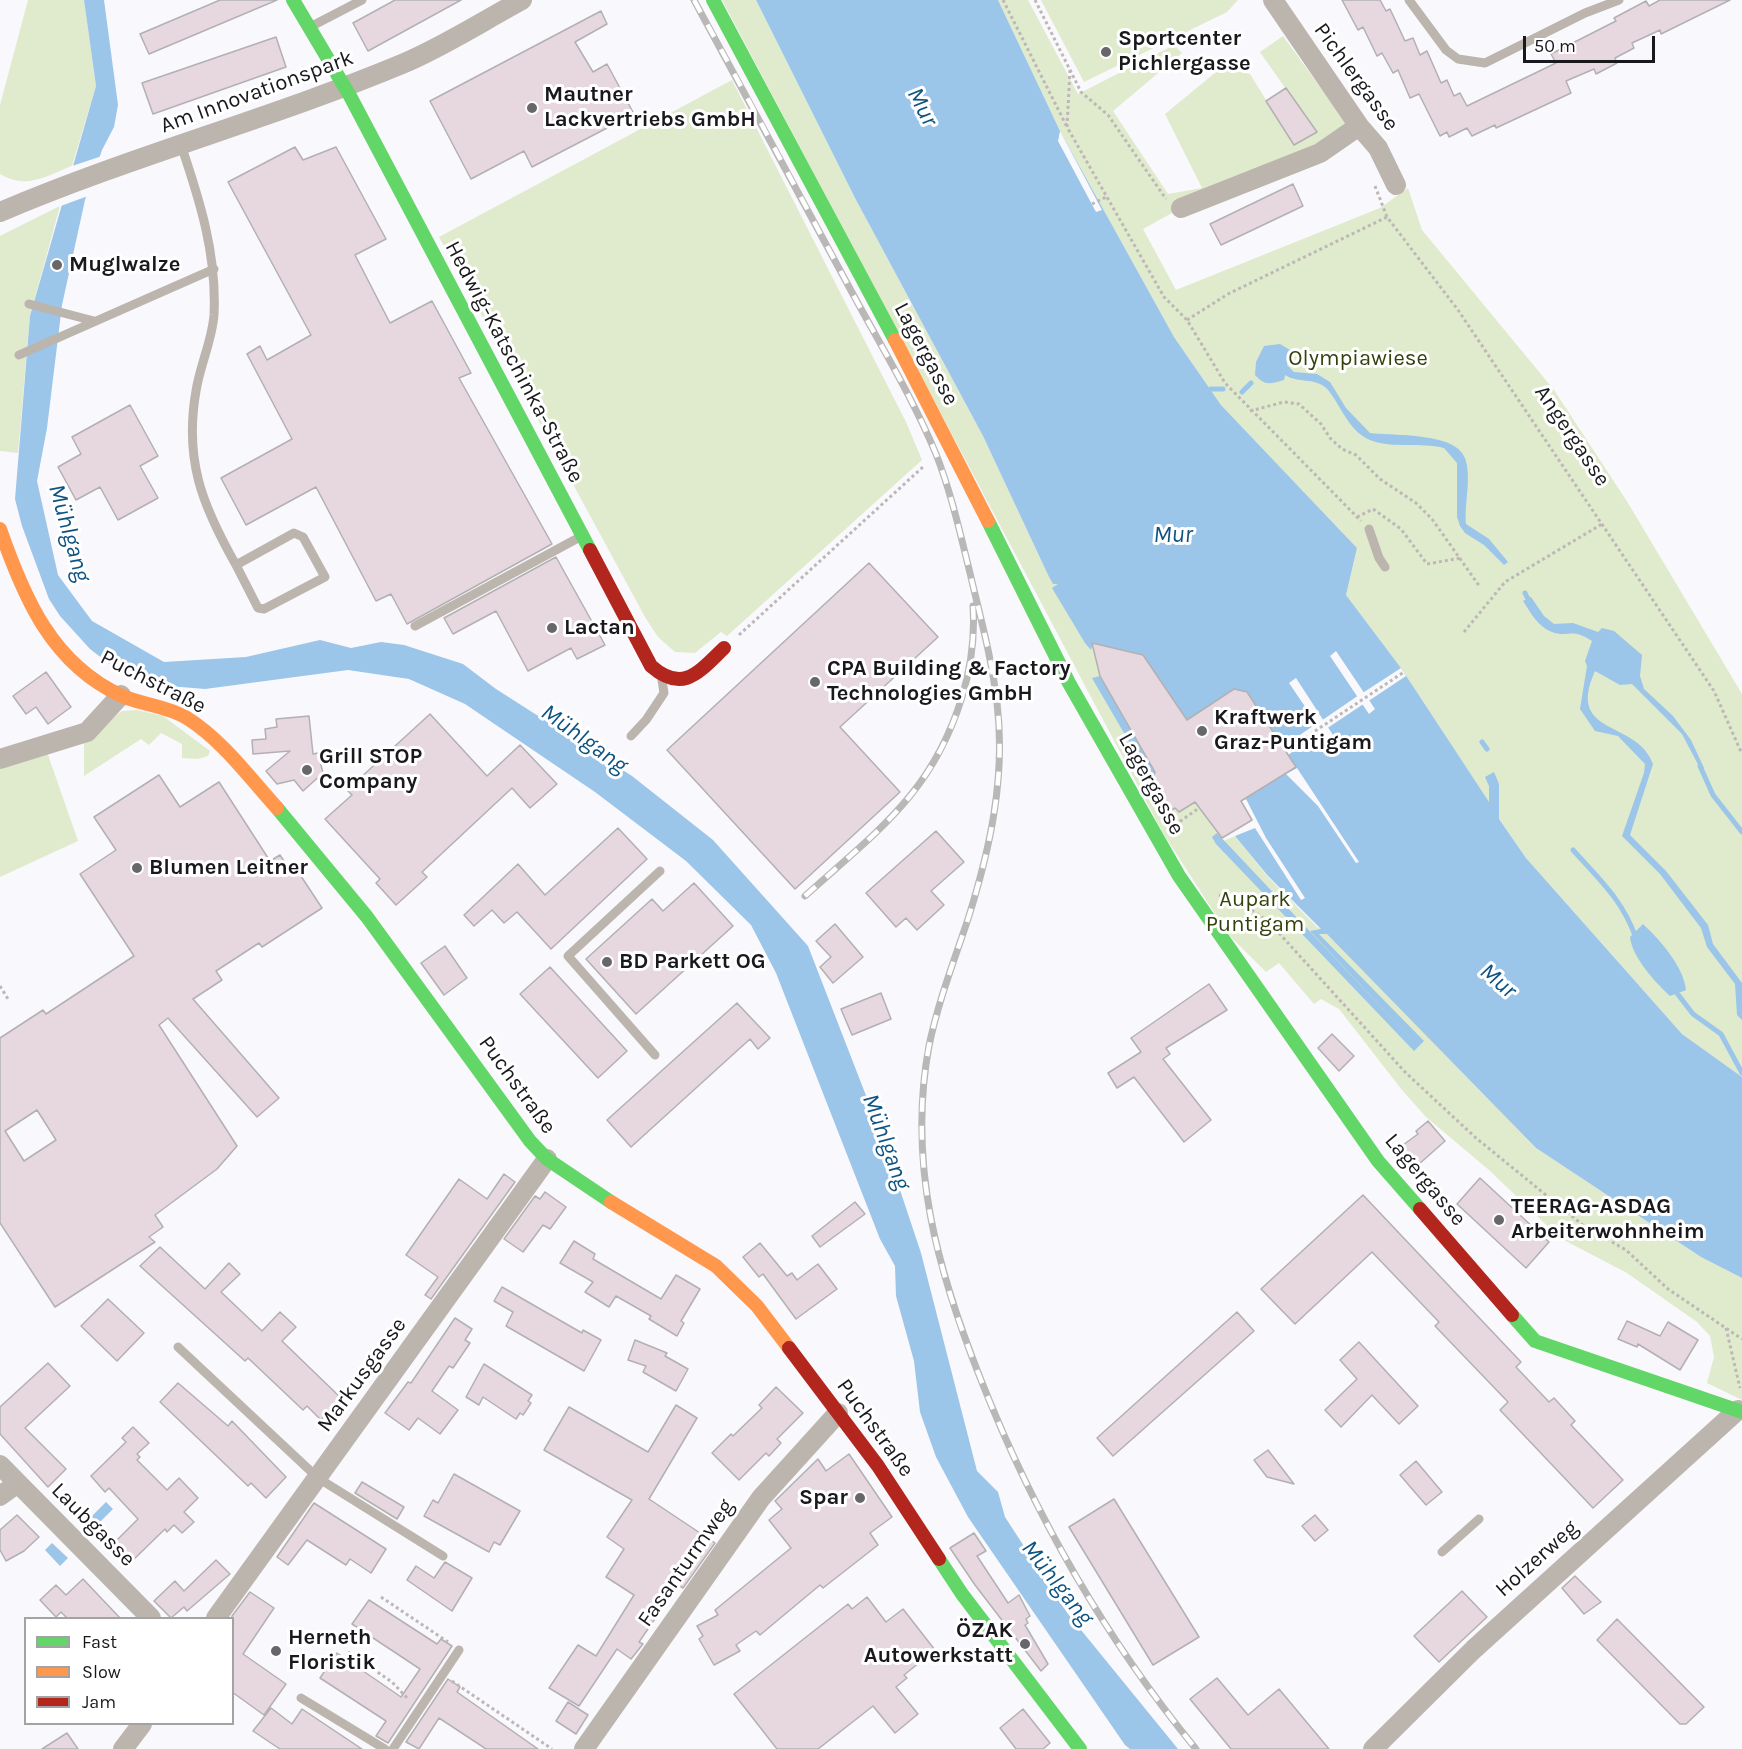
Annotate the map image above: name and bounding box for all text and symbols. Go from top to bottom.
street label: Pichlergasse [1308,18,1404,136]
scale bar [1526,24,1658,62]
place label: Sportcenter Pichlergasse [1118,26,1251,78]
text: 50 m [1534,35,1576,57]
street label: Am Innovationspark [157,45,357,139]
marker: Sportcenter Pichlergasse [1099,45,1113,59]
place label: Mautner Lackvertriebs GmbH [544,82,756,134]
water label: Mur [900,83,944,131]
marker: Mautner Lackvertriebs GmbH [525,101,539,115]
street label: Hedwig-Katschinka-Straße [439,237,589,487]
place label: Muglwalze [69,252,180,278]
marker: Muglwalze [50,258,64,272]
street label: Lagergasse [888,298,964,410]
park label: Olympiawiese [1288,346,1428,372]
street label: Angergasse [1529,380,1615,492]
water label: Mühlgang [41,481,97,585]
water label: Mur [1153,521,1193,549]
place label: Lactan [564,615,635,641]
marker: Lactan [545,621,559,635]
street label: Puchstraße [96,644,210,720]
place label: CPA Building & Factory Technologies GmbH [827,656,1071,708]
marker: CPA Building & Factory Technologies GmbH [808,675,822,689]
water label: Mühlgang [535,698,633,780]
place label: Kraftwerk Graz-Puntigam [1214,705,1372,756]
marker: Kraftwerk Graz-Puntigam [1195,724,1209,738]
street label: Lagergasse [1112,728,1190,840]
place label: Grill STOP Company [319,744,422,796]
marker: Grill STOP Company [300,763,314,777]
place label: Blumen Leitner [149,855,308,881]
marker: Blumen Leitner [130,861,144,875]
park label: Aupark Puntigam [1206,887,1304,938]
place label: BD Parkett OG [619,949,766,975]
marker: BD Parkett OG [600,955,614,969]
water label: Mur [1474,957,1522,1005]
street label: Puchstraße [473,1031,561,1139]
water label: Mühlgang [855,1090,917,1194]
street label: Lagergasse [1379,1128,1471,1232]
place label: TEERAG-ASDAG Arbeiterwohnheim [1511,1194,1705,1246]
marker: TEERAG-ASDAG Arbeiterwohnheim [1492,1213,1506,1227]
street label: Markusgasse [312,1313,412,1437]
street label: Puchstraße [831,1374,919,1482]
street label: Laubgasse [46,1478,140,1572]
place label: Spar [799,1485,848,1511]
marker: Spar [853,1491,867,1505]
street label: Fasanturmweg [632,1494,740,1632]
street label: Holzerweg [1490,1515,1584,1603]
water label: Mühlgang [1015,1535,1099,1631]
legend [24,1617,234,1725]
place label: ÖZAK Autowerkstatt [864,1618,1013,1670]
place label: Herneth Floristik [288,1625,376,1676]
text: Fast [82,1631,117,1653]
marker: ÖZAK Autowerkstatt [1018,1637,1032,1651]
marker: Herneth Floristik [269,1644,283,1658]
text: Slow [82,1661,121,1683]
text: Jam [82,1691,116,1713]

